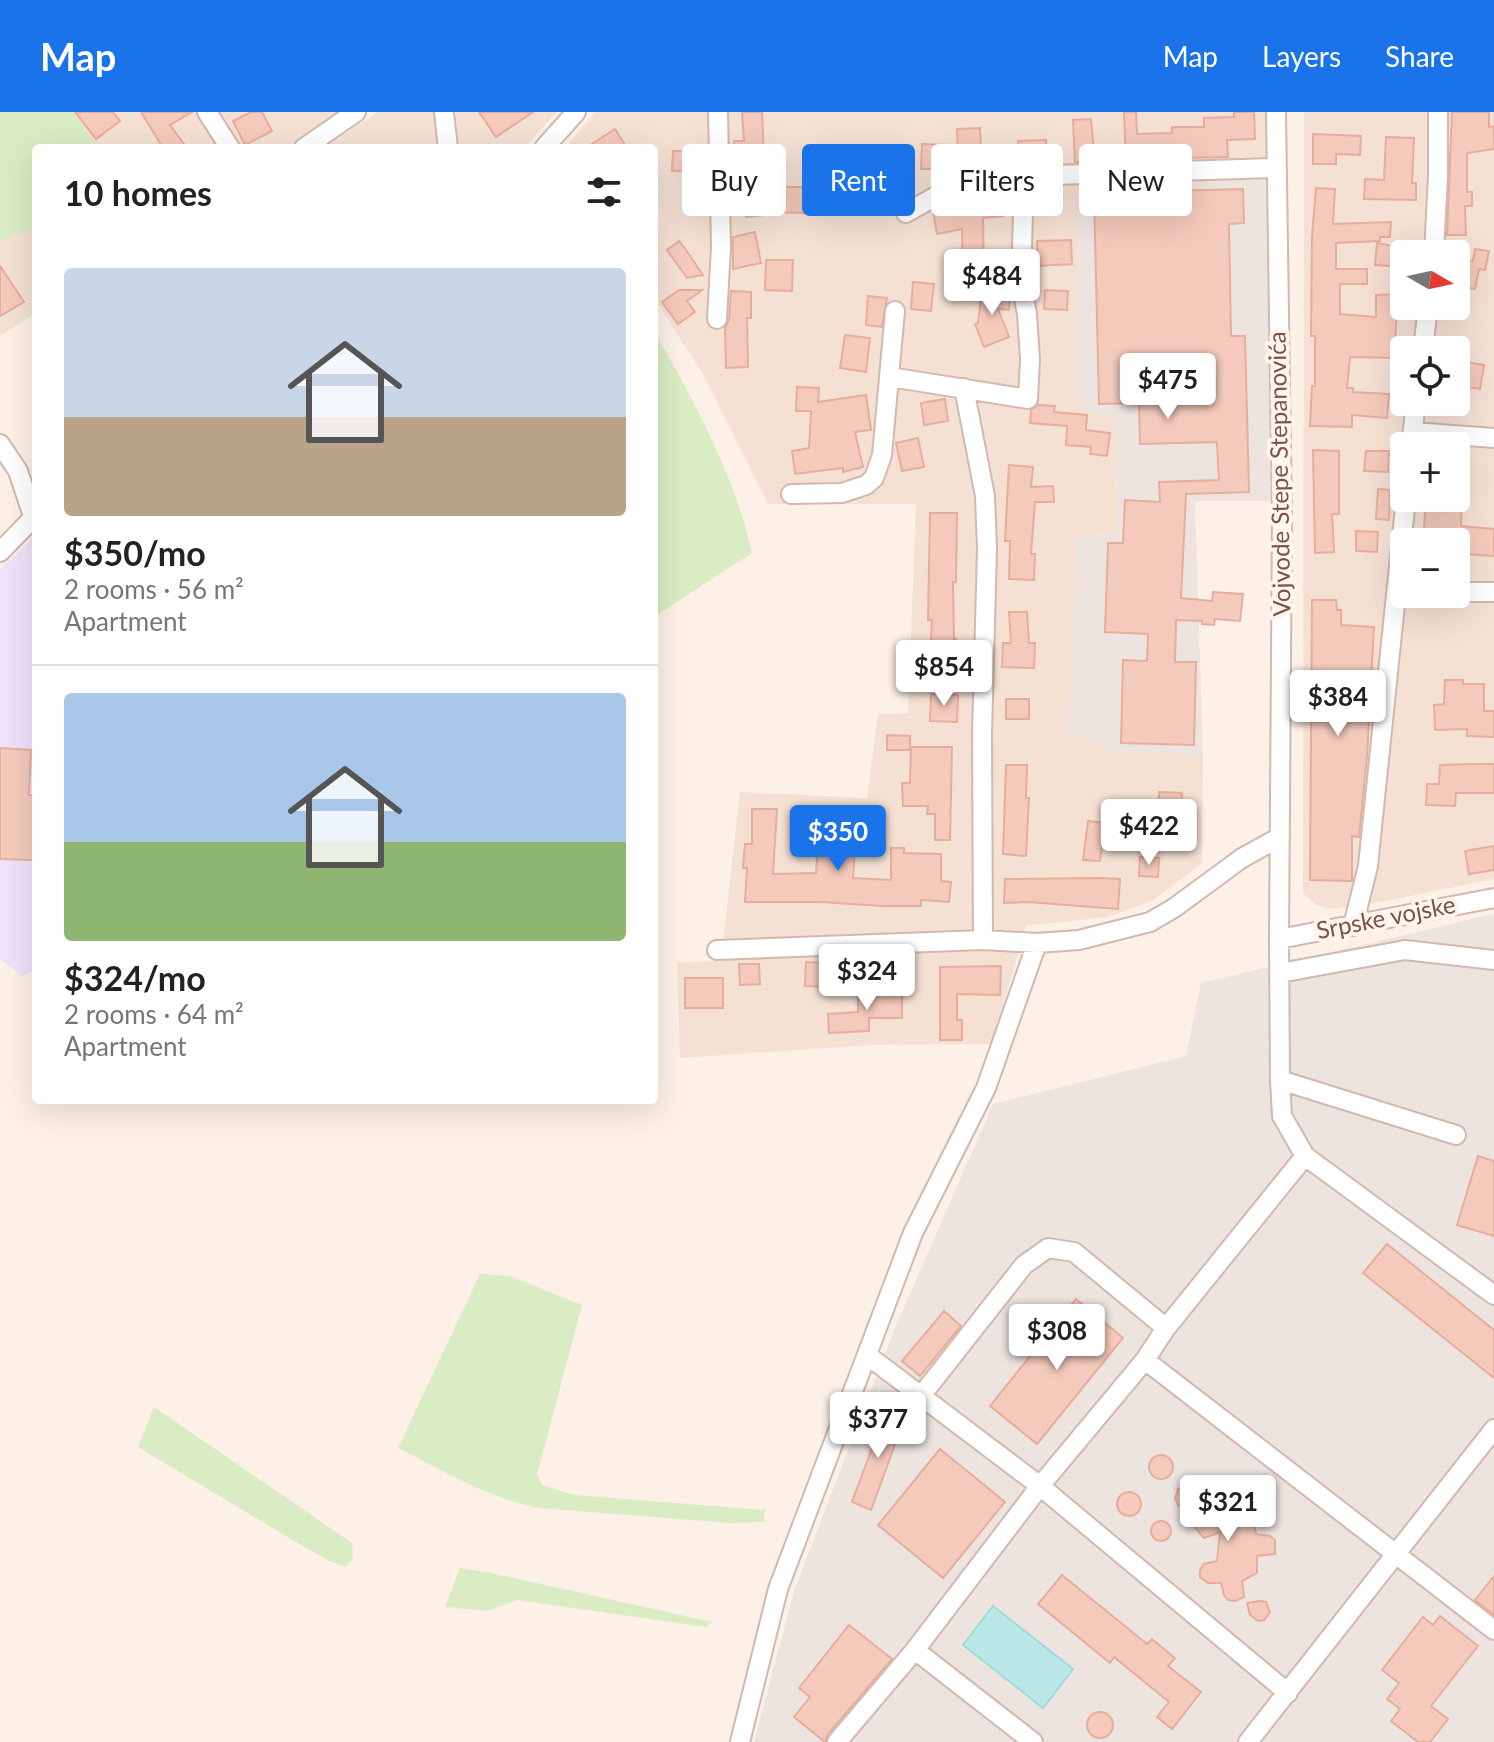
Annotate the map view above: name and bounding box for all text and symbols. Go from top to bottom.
text: Map [40,33,116,79]
text: Map [1163,39,1218,73]
text: Layers [1262,39,1341,73]
text: Share [1385,39,1454,73]
chip: Buy [682,144,786,216]
chip: Rent [802,144,915,216]
chip: Filters [931,144,1063,216]
chip: New [1079,144,1192,216]
icon: filters [582,170,626,214]
text: 10 homes [64,172,212,213]
north arrow [1390,240,1470,320]
map controls [1390,240,1470,608]
pin: $484 [945,249,1039,317]
text: $484 [962,259,1022,291]
icon: home [273,320,417,464]
street label: Vojvode Stepe Stepanovića [1262,331,1295,617]
button: locate [1390,336,1470,416]
pin: $475 [1121,353,1215,421]
text: $475 [1138,363,1198,395]
button: + [1390,432,1470,512]
button: − [1390,528,1470,608]
text: $350/mo [64,532,206,573]
text: 2 rooms · 56 m² [64,573,244,605]
text: Apartment [64,605,187,637]
pin: $854 [897,640,991,708]
text: $854 [914,650,974,682]
pin: $384 [1291,670,1385,738]
text: $384 [1308,680,1368,712]
icon: home [273,745,417,889]
pin: $422 [1102,799,1196,867]
pin: $350 [791,805,885,873]
text: $422 [1119,809,1179,841]
text: $350 [808,815,868,847]
street label: Srpske vojske [1314,889,1458,944]
pin: $324 [820,944,914,1012]
text: $324 [837,954,897,986]
text: $324/mo [64,957,206,998]
text: 2 rooms · 64 m² [64,998,244,1030]
text: Apartment [64,1030,187,1062]
pin: $308 [1010,1304,1104,1372]
text: $308 [1027,1314,1087,1346]
pin: $377 [831,1392,925,1460]
text: $377 [848,1402,908,1434]
pin: $321 [1181,1475,1275,1543]
text: $321 [1198,1485,1258,1517]

